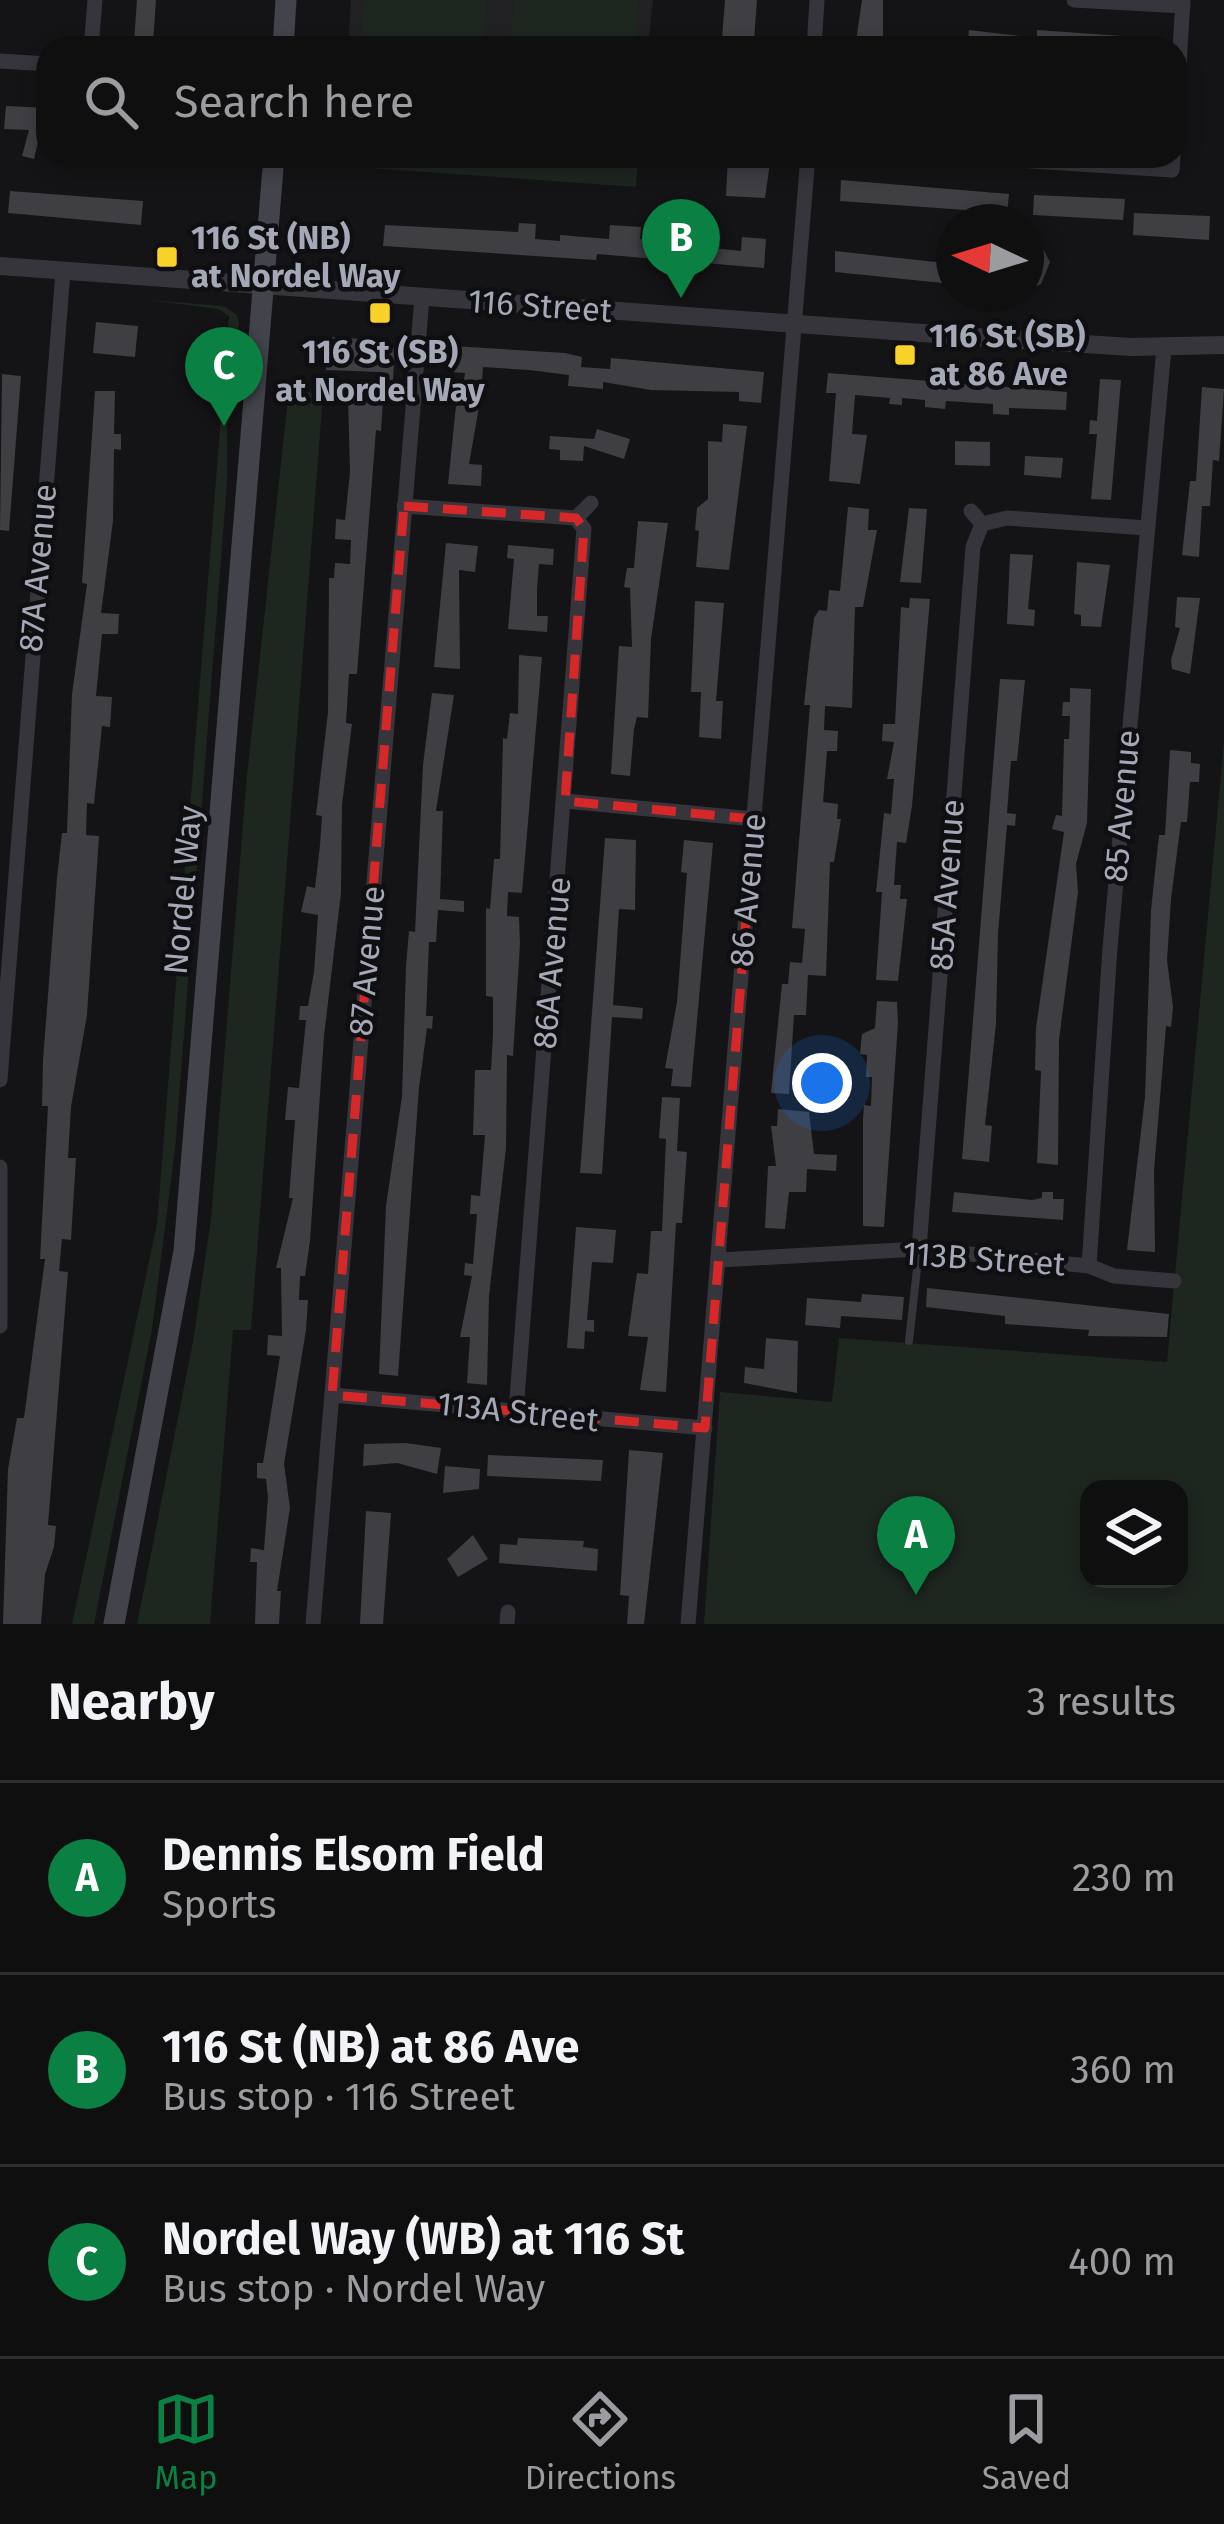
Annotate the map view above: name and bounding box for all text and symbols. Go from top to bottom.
search box [36,36,1188,168]
icon: search [78,69,144,135]
text: Search here [174,75,414,129]
pin: B [642,199,720,298]
north arrow [936,204,1044,312]
place label: 116 St (NB) at Nordel Way [191,218,401,296]
marker: 116 St (NB) at Nordel Way [154,244,180,270]
street label: 116 Street [467,281,613,331]
marker: 116 St (SB) at Nordel Way [367,300,393,326]
place label: 116 St (SB) at 86 Ave [929,316,1086,394]
pin: C [185,327,263,426]
place label: 116 St (SB) at Nordel Way [275,332,486,410]
marker: 116 St (SB) at 86 Ave [892,342,918,368]
street label: 87A Avenue [11,482,65,654]
street label: 85 Avenue [1095,728,1149,884]
street label: 85A Avenue [921,798,973,972]
street label: Nordel Way [156,804,210,976]
street label: 86 Avenue [721,812,775,968]
street label: 86A Avenue [525,875,579,1051]
street label: 87 Avenue [341,884,393,1038]
your location [792,1053,852,1113]
street label: 113B Street [901,1233,1067,1285]
street label: 113A Street [435,1384,601,1440]
map controls [1080,1480,1188,1588]
button: layers [1080,1480,1188,1588]
pin: A [877,1496,955,1595]
text: Nearby [48,1671,214,1733]
text: 3 results [1026,1679,1176,1725]
text: Dennis Elsom Field [162,1828,545,1882]
text: A [75,1855,99,1901]
text: 230 m [1072,1855,1176,1901]
text: Sports [162,1882,277,1928]
text: 116 St (NB) at 86 Ave [162,2020,579,2074]
text: B [75,2047,99,2093]
text: 360 m [1070,2047,1176,2093]
text: Bus stop · 116 Street [162,2074,515,2120]
text: Nordel Way (WB) at 116 St [162,2212,684,2266]
text: C [76,2239,98,2285]
text: 400 m [1068,2239,1176,2285]
text: Bus stop · Nordel Way [162,2266,545,2312]
tab: Map [153,2386,219,2498]
tab: Directions [525,2386,676,2498]
tab: Saved [982,2386,1071,2498]

